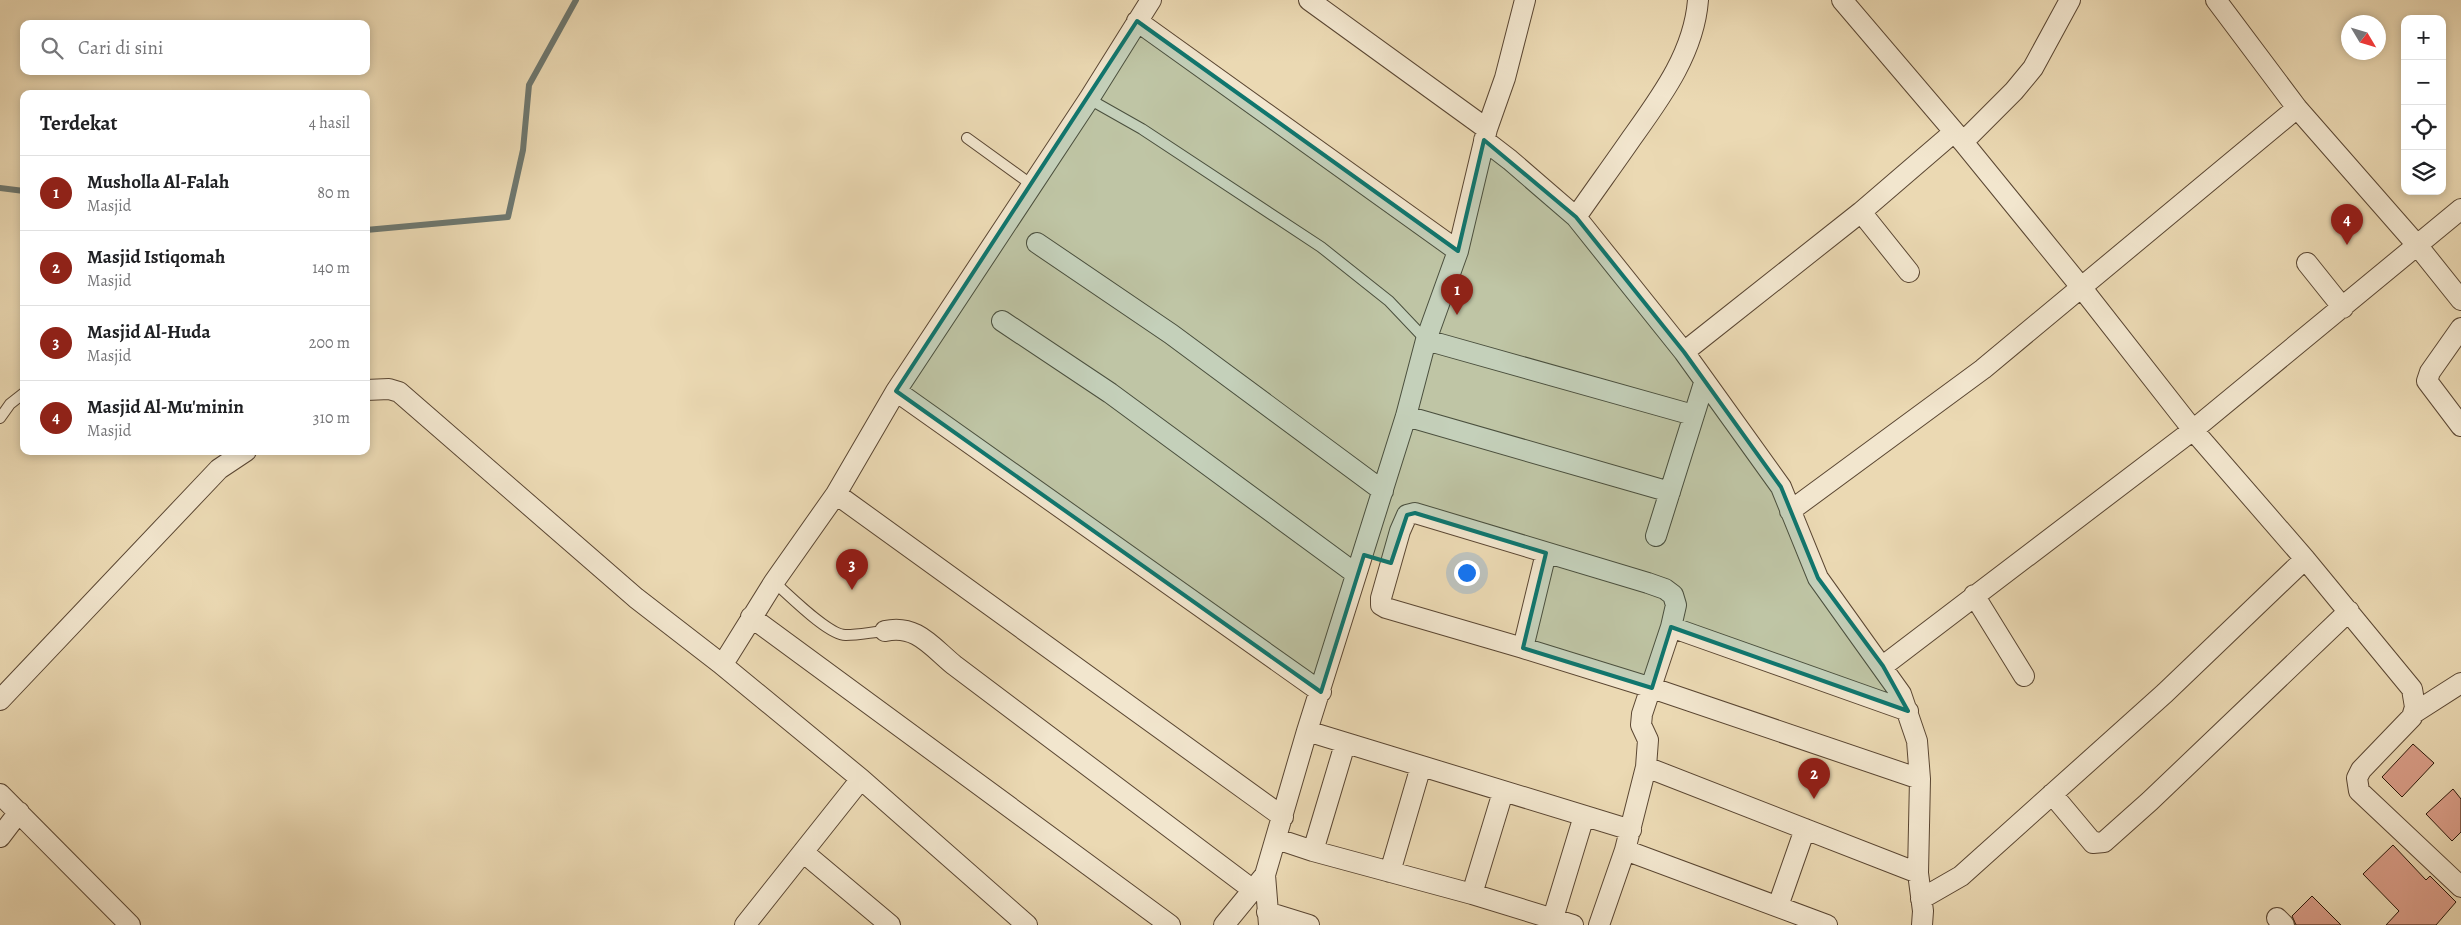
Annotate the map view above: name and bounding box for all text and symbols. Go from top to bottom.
north arrow [2341,15,2386,60]
map controls [2401,15,2446,195]
button: + [2401,15,2446,60]
search box [20,20,370,75]
icon: search [38,34,66,62]
text: Cari di sini [78,35,163,61]
button: − [2401,60,2446,105]
button: locate [2401,105,2446,150]
text: Terdekat [40,109,118,137]
text: 4 hasil [309,112,350,134]
button: layers [2401,150,2446,195]
text: Musholla Al-Falah [87,169,229,195]
text: 1 [53,182,59,204]
text: 80 m [317,182,350,204]
text: Masjid [87,195,131,217]
pin: 4 [2331,204,2363,245]
text: Masjid Istiqomah [87,244,225,270]
text: 2 [52,257,60,279]
text: 140 m [312,257,350,279]
text: Masjid [87,270,131,292]
pin: 1 [1441,274,1473,315]
text: Masjid Al-Huda [87,319,211,345]
text: 3 [53,332,59,354]
text: 200 m [309,332,350,354]
text: Masjid [87,345,131,367]
text: Masjid Al-Mu'minin [87,394,244,420]
text: 4 [52,407,60,429]
text: 310 m [313,407,350,429]
text: Masjid [87,420,131,442]
pin: 3 [836,549,868,590]
your location [1454,560,1480,586]
pin: 2 [1798,758,1830,799]

